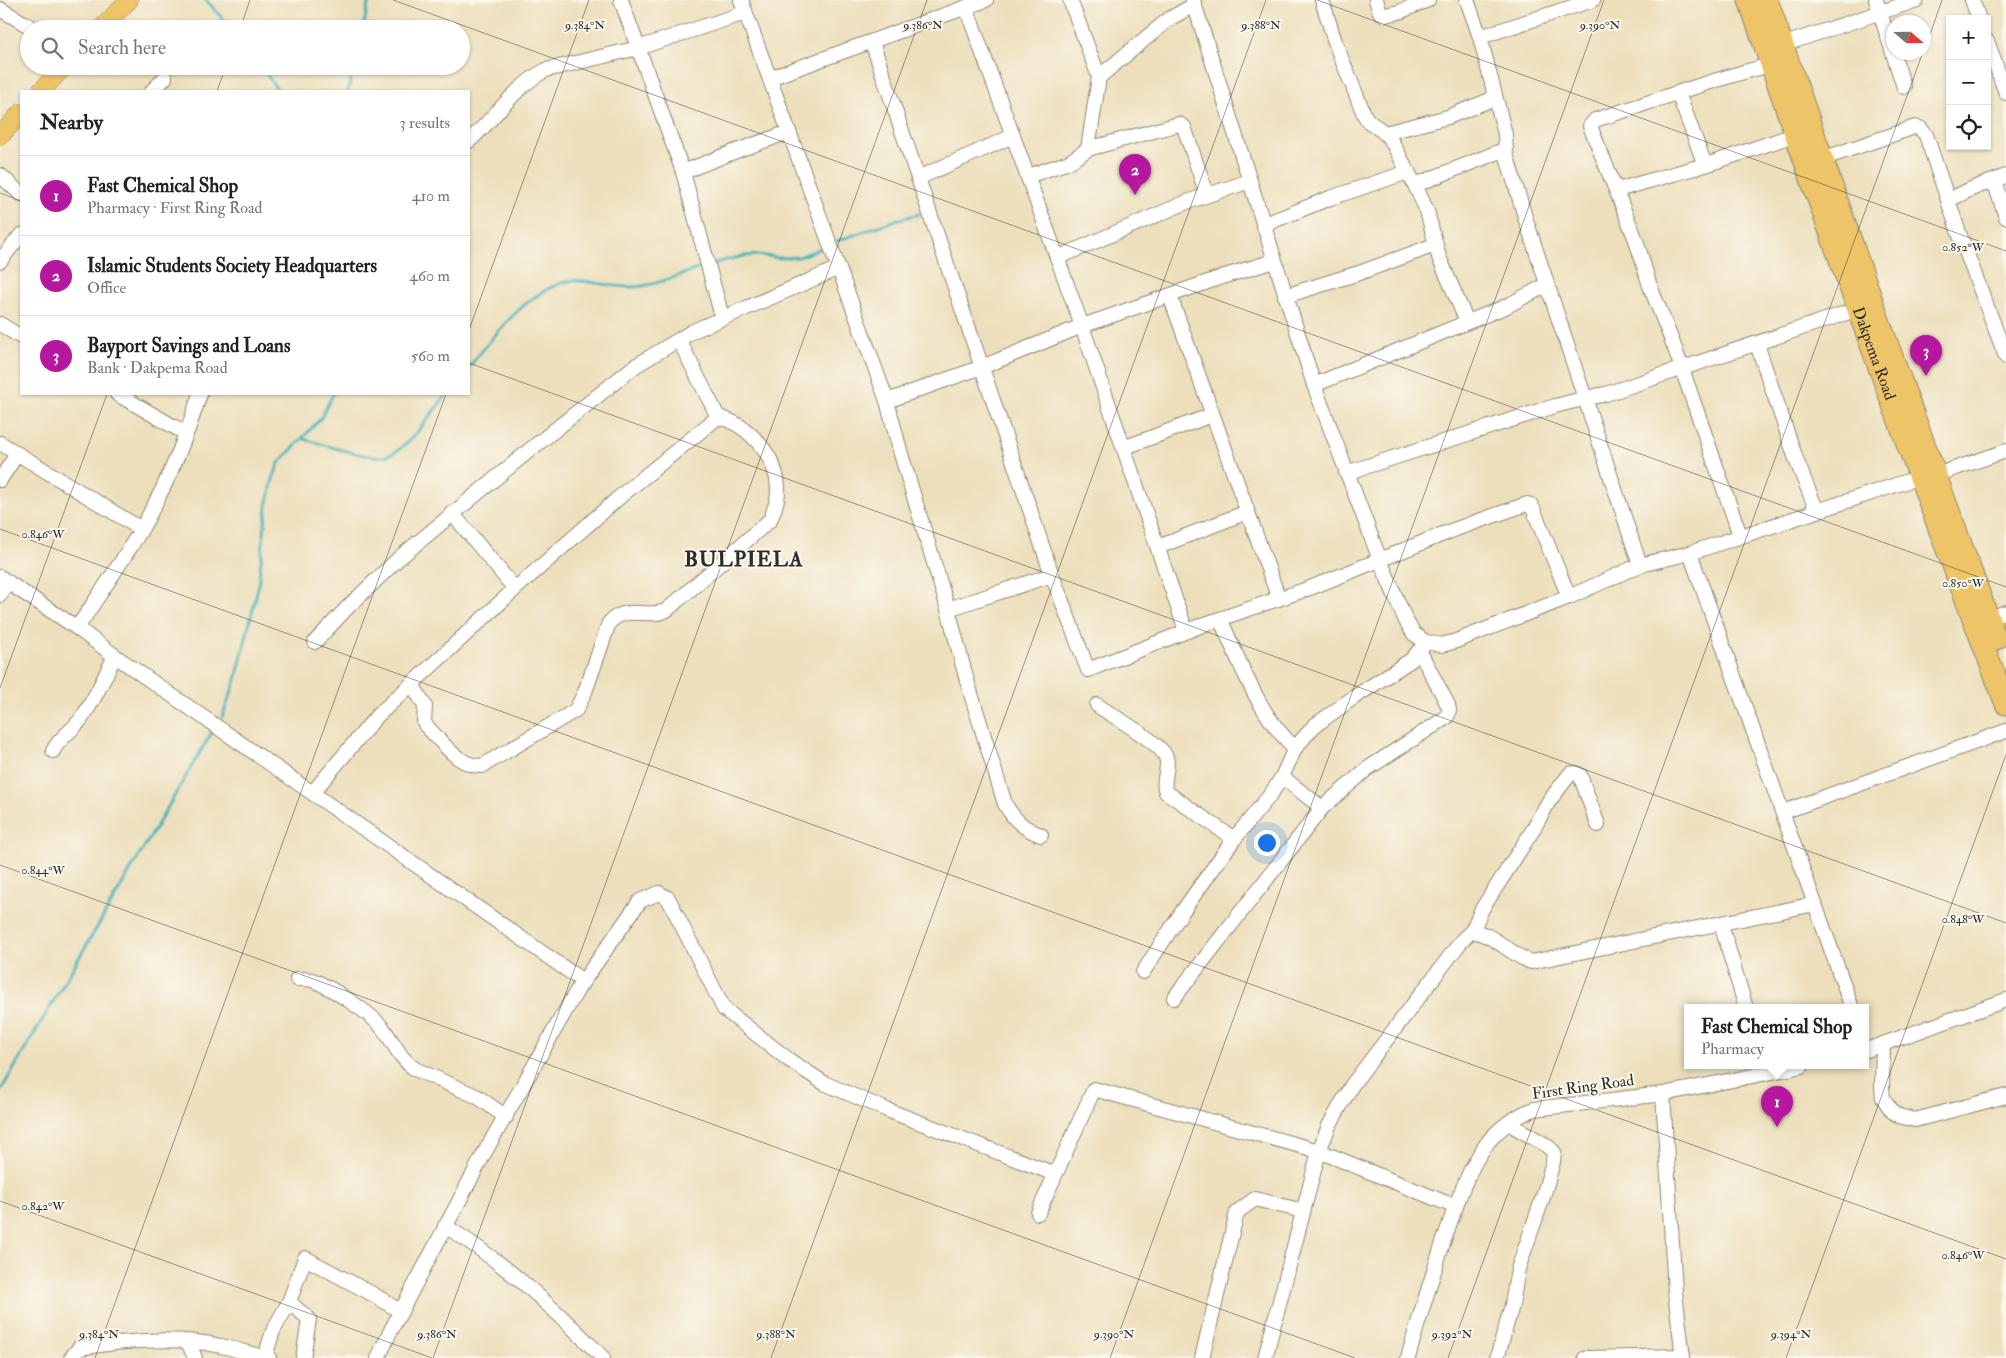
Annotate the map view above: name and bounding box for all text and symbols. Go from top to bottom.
north arrow [1886,15,1931,60]
map controls [1946,15,1991,150]
button: + [1946,15,1991,60]
text: 9.384°N [564,18,605,33]
text: 9.386°N [902,18,943,33]
text: 9.388°N [1240,18,1281,33]
text: 9.390°N [1579,18,1620,33]
search box [20,20,470,75]
icon: search [38,34,66,62]
text: Search here [78,36,166,60]
button: − [1946,60,1991,105]
button: locate [1946,105,1991,150]
text: Nearby [40,109,103,136]
text: 3 results [399,113,450,133]
pin: 2 [1119,154,1151,195]
text: Fast Chemical Shop [87,174,238,198]
text: 1 [53,186,59,206]
text: 410 m [412,186,450,206]
text: Pharmacy · First Ring Road [87,198,262,218]
text: 0.852°W [1942,240,1985,255]
text: Islamic Students Society Headquarters [87,254,377,278]
text: 2 [52,266,60,286]
text: 460 m [409,266,450,286]
text: Office [87,278,126,298]
street label: Dakpema Road [1848,304,1900,403]
text: Bayport Savings and Loans [87,334,290,358]
pin: 3 [1910,335,1942,376]
text: 3 [53,346,59,366]
text: 560 m [411,346,450,366]
text: Bank · Dakpema Road [87,358,228,378]
text: 0.846°W [21,527,65,542]
district label: BULPIELA [684,546,804,573]
text: 0.850°W [1942,576,1985,591]
your location [1254,830,1280,856]
text: 0.844°W [21,863,66,878]
text: 0.848°W [1942,912,1985,927]
popup [1684,1004,1869,1069]
text: Fast Chemical Shop [1701,1015,1852,1039]
text: Pharmacy [1701,1039,1764,1059]
street label: First Ring Road [1531,1070,1635,1104]
pin: 1 [1761,1086,1793,1127]
text: 0.842°W [21,1199,65,1214]
text: 0.846°W [1941,1248,1985,1263]
text: 9.384°N [78,1327,119,1342]
text: 9.386°N [416,1327,457,1342]
text: 9.388°N [755,1327,796,1342]
text: 9.390°N [1093,1327,1134,1342]
text: 9.392°N [1431,1327,1472,1342]
text: 9.394°N [1770,1327,1812,1342]

